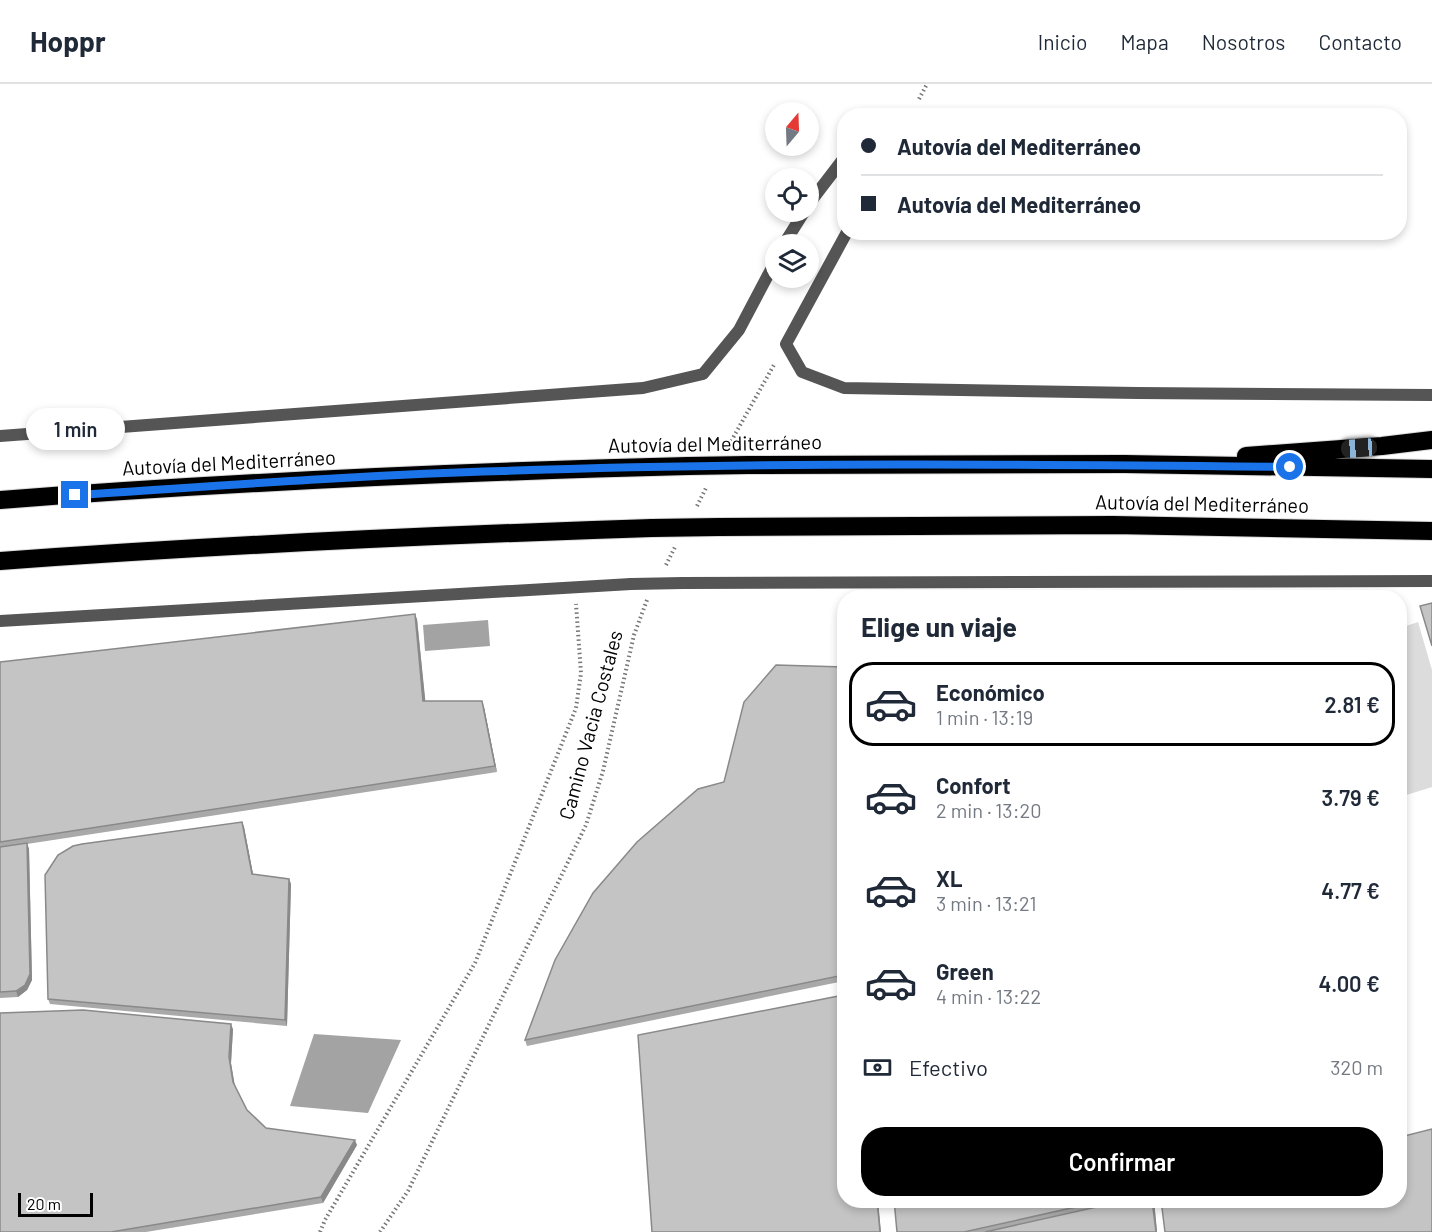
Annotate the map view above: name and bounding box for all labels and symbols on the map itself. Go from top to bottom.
north arrow [765,102,819,156]
callout: 1 min [26,408,124,450]
street label: Autovía del Mediterráneo [608,429,822,457]
car [1340,438,1378,458]
street label: Autovía del Mediterráneo [121,444,336,480]
route start [1276,453,1303,480]
route end [61,481,88,508]
street label: Autovía del Mediterráneo [1095,489,1309,517]
street label: Camino Vacia Costales [553,627,627,822]
scale bar [18,1190,93,1218]

